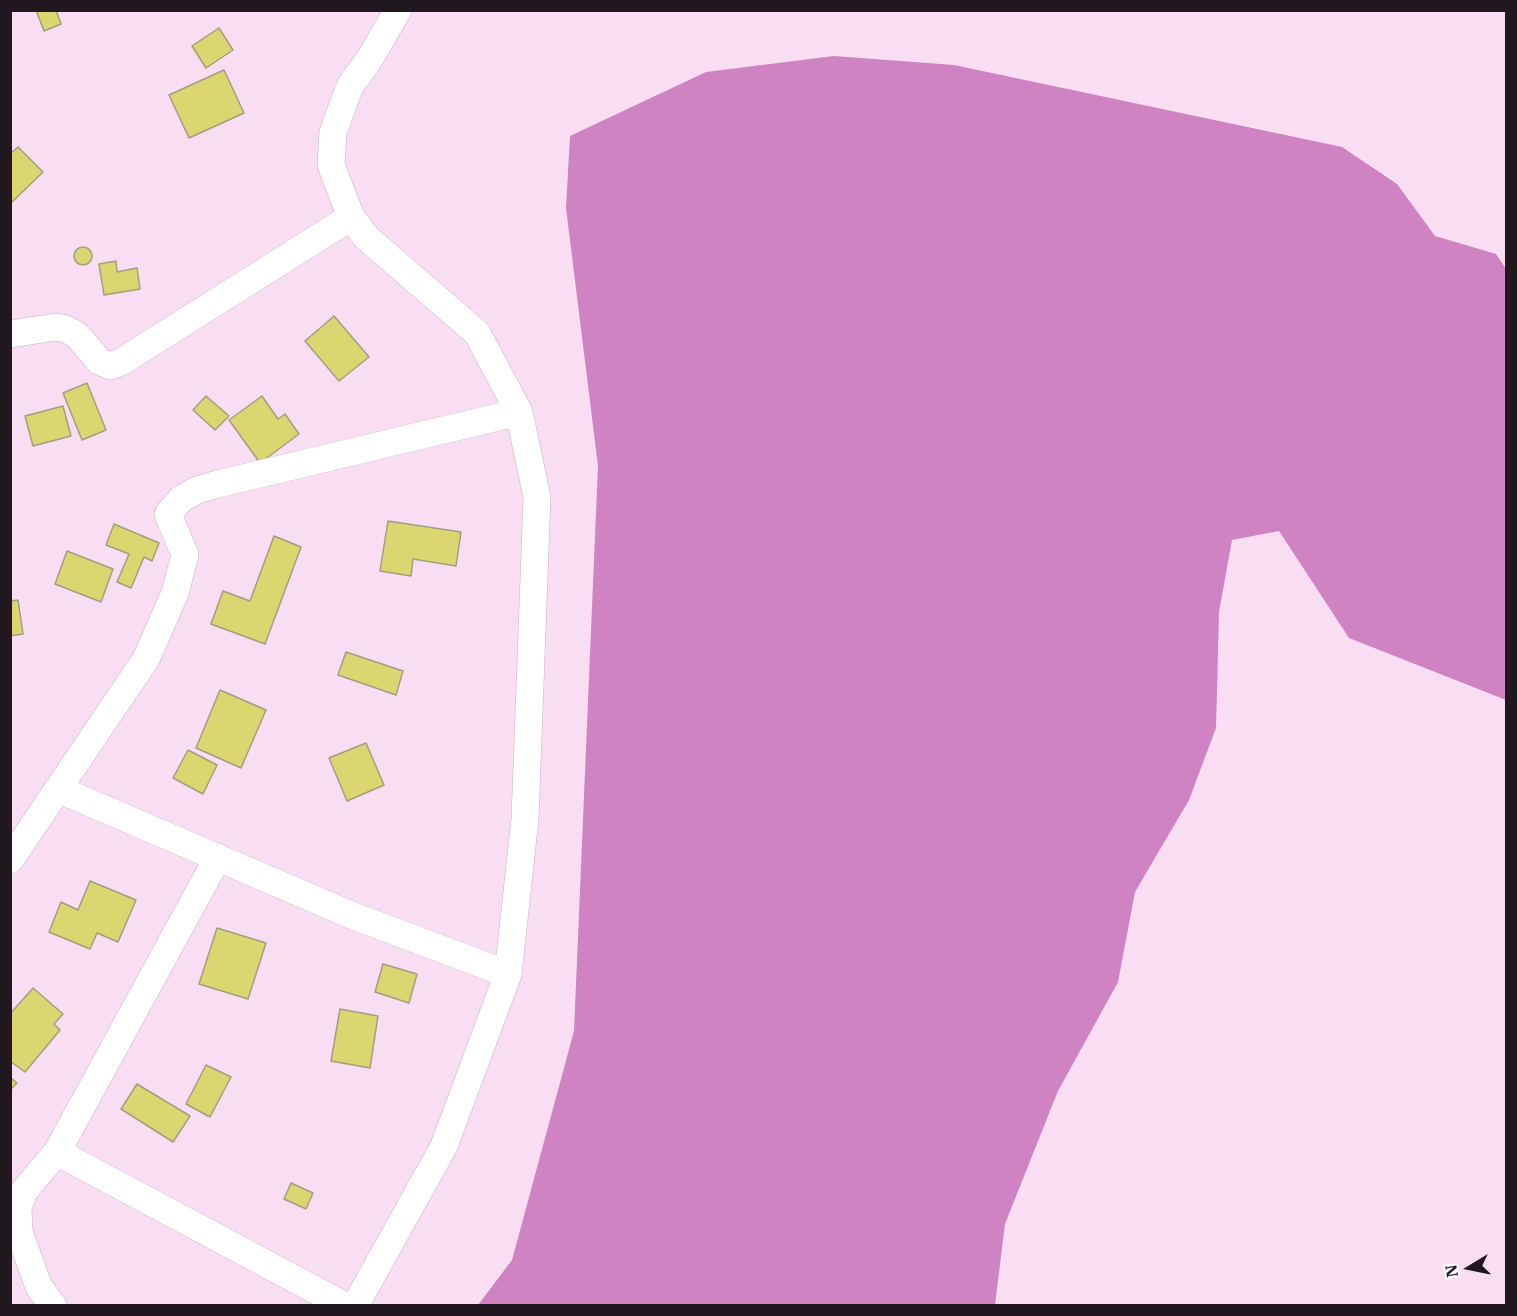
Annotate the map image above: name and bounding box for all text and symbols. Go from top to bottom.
north arrow [1439,1238,1499,1298]
text: N [1440,1263,1462,1279]

